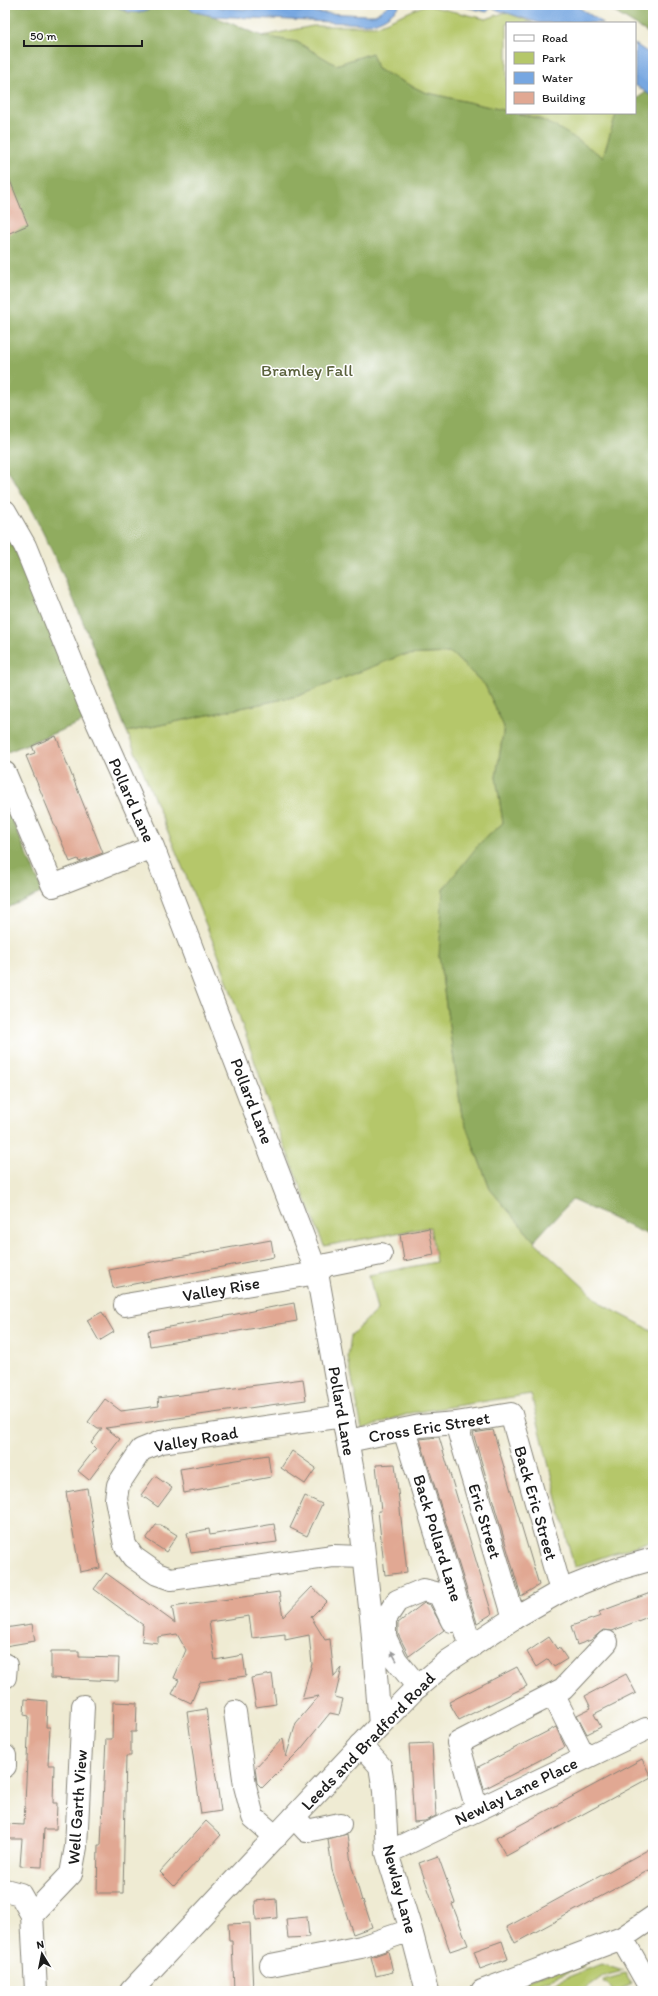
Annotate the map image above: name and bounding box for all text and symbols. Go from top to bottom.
scale bar [24,22,142,48]
legend [506,22,636,114]
text: 50 m [30,29,56,43]
text: Road [542,31,568,45]
text: Park [542,51,566,65]
text: Water [542,71,573,85]
text: Building [542,91,586,105]
park label: Bramley Fall [261,360,353,380]
street label: Pollard Lane [104,755,160,845]
street label: Pollard Lane [226,1055,278,1147]
street label: Valley Rise [181,1272,261,1306]
street label: Pollard Lane [324,1365,360,1457]
street label: Cross Eric Street [367,1407,492,1446]
street label: Valley Road [152,1422,240,1456]
street label: Back Eric Street [510,1444,562,1562]
street label: Back Pollard Lane [409,1472,467,1604]
street label: Eric Street [464,1481,506,1561]
one-way arrow [391,1650,398,1662]
street label: Leeds and Bradford Road [297,1667,440,1814]
street label: Well Garth View [63,1748,91,1865]
street label: Newlay Lane Place [451,1753,581,1829]
street label: Newlay Lane [379,1842,421,1936]
north arrow [22,1934,62,1974]
text: N [36,1938,45,1952]

